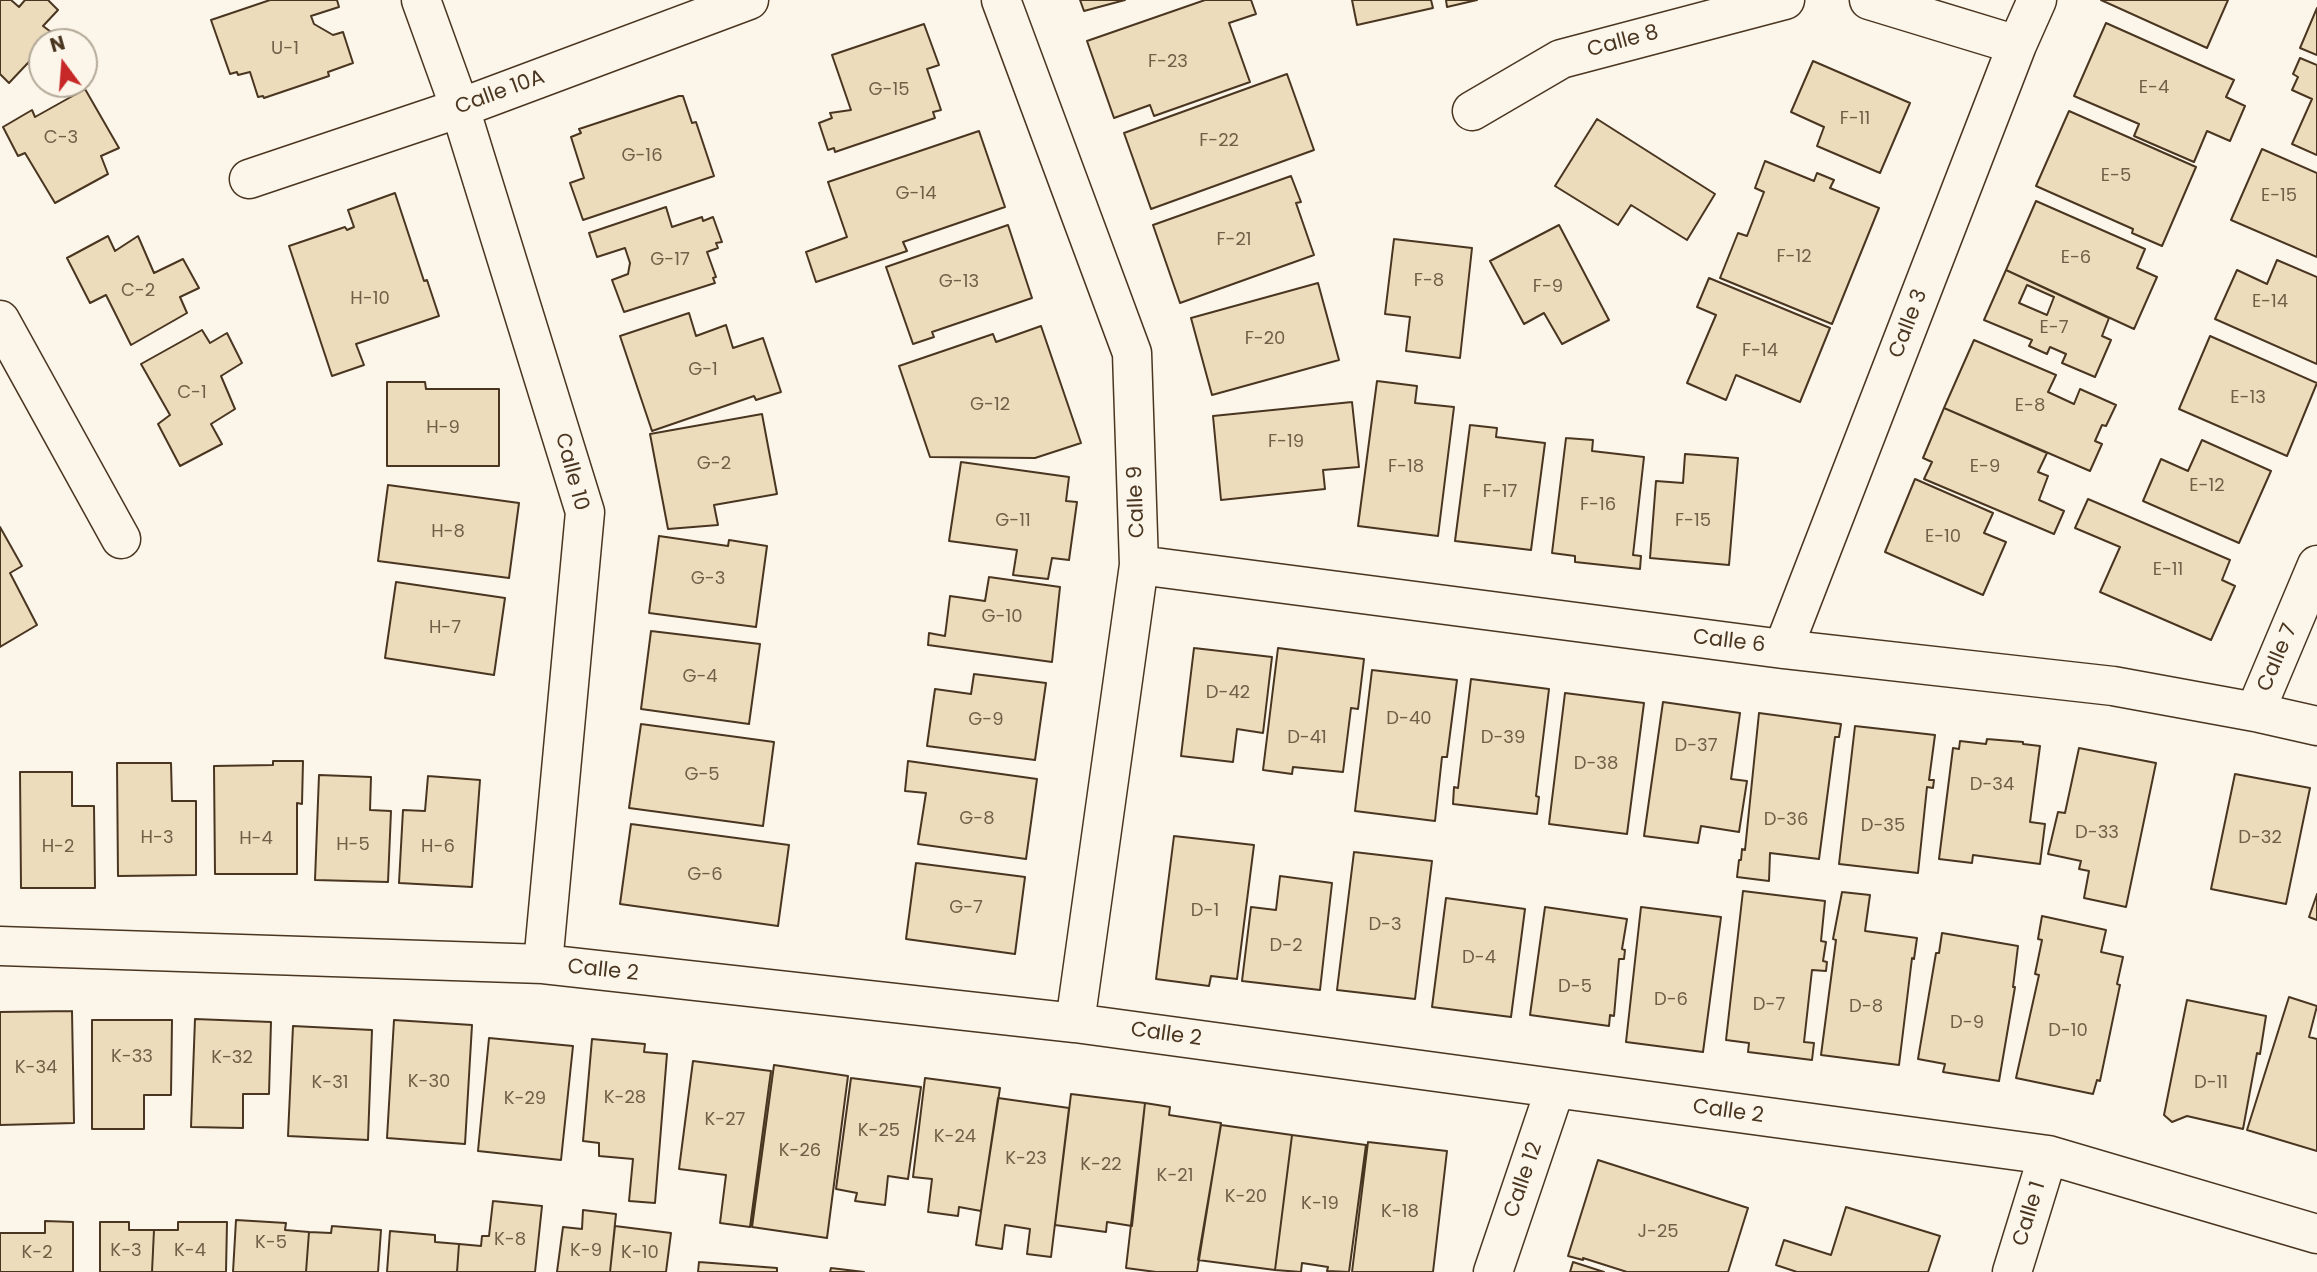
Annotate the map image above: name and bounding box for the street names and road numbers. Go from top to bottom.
street label: Calle 8 [1585,20,1661,64]
street label: Calle 10A [452,65,548,121]
street label: Calle 3 [1884,286,1934,362]
street label: Calle 10 [549,430,593,514]
street label: Calle 9 [1123,465,1151,539]
street label: Calle 7 [2253,620,2303,696]
street label: Calle 6 [1691,625,1767,659]
street label: Calle 2 [566,955,640,987]
street label: Calle 2 [1129,1018,1203,1052]
street label: Calle 2 [1691,1095,1765,1129]
street label: Calle 12 [1499,1139,1549,1221]
street label: Calle 1 [2008,1179,2052,1249]

